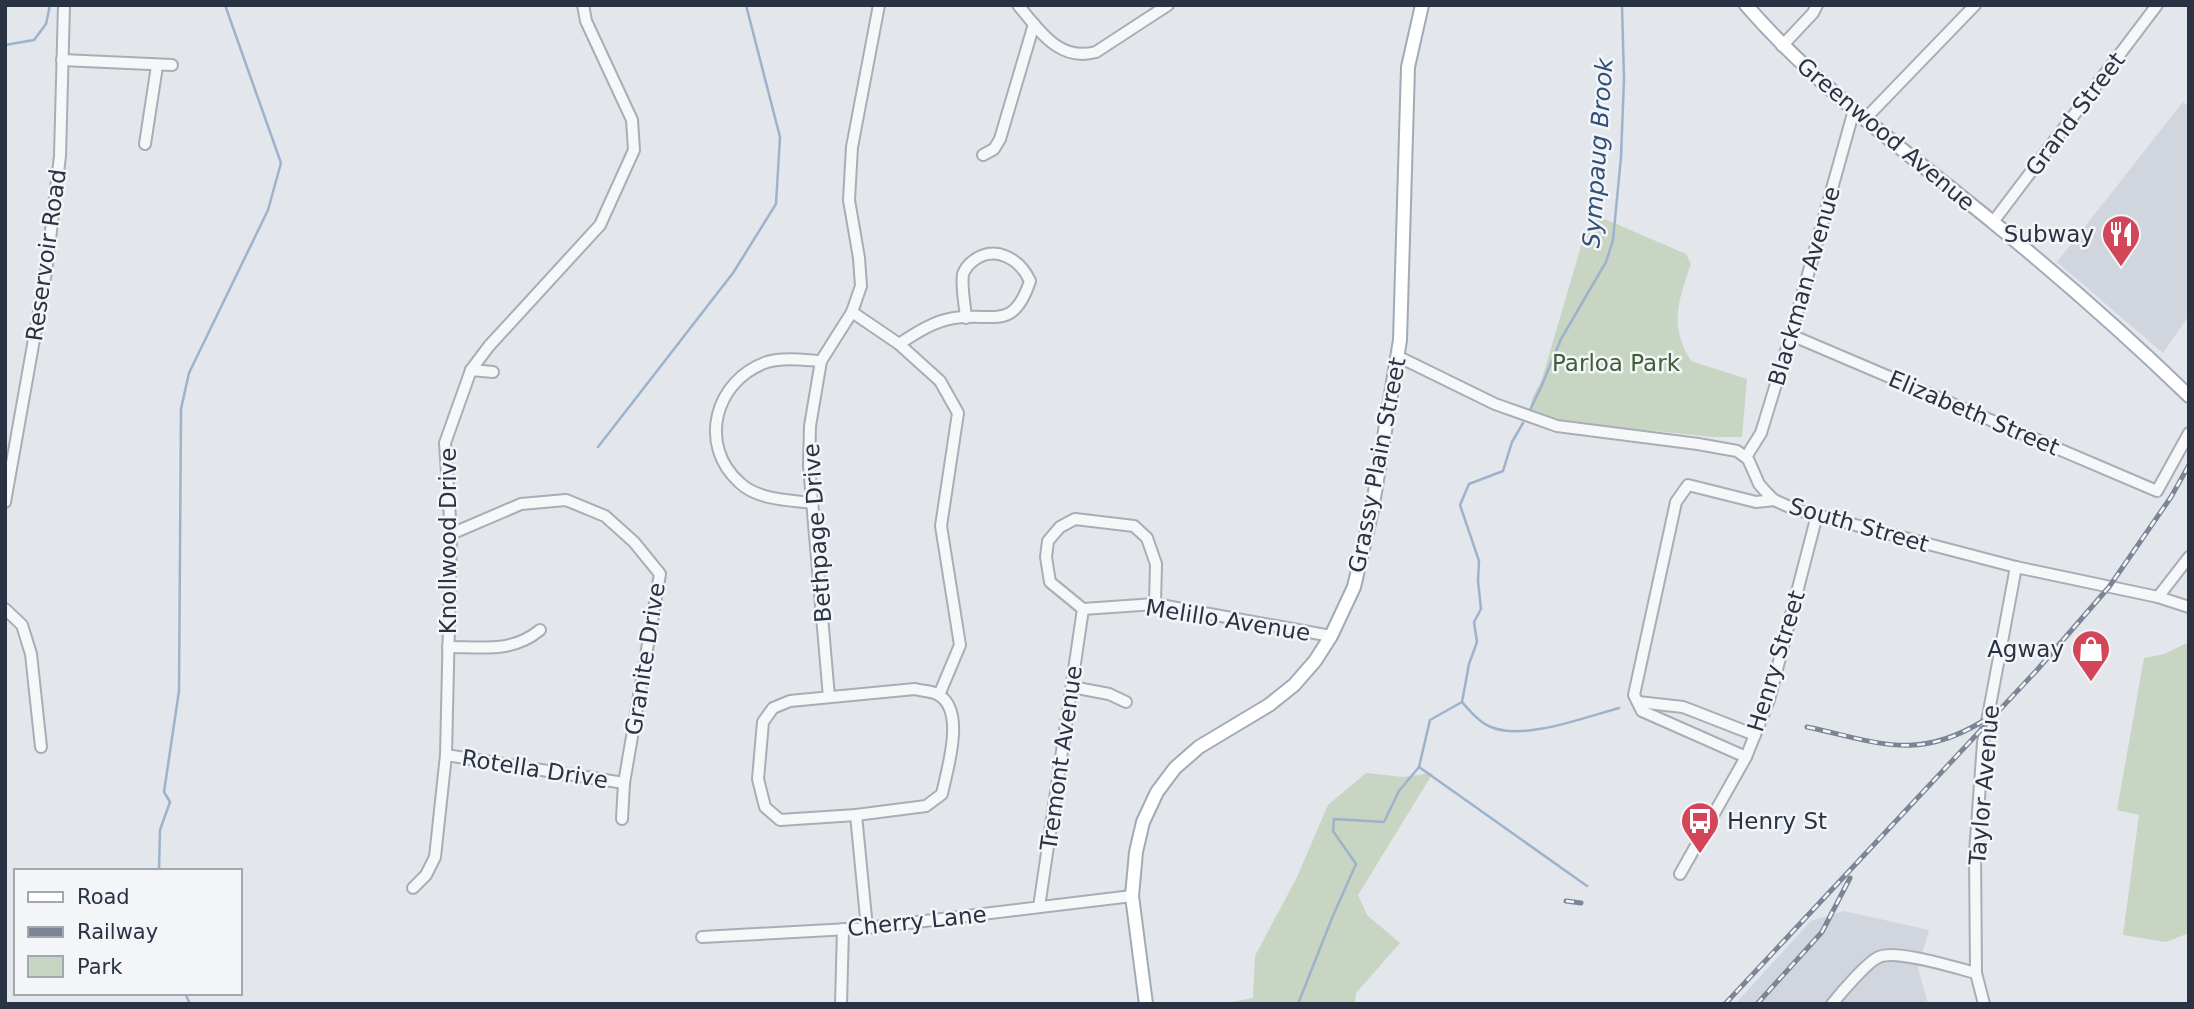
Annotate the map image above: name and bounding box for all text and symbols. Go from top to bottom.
street label: Grand Street [2020,47,2130,181]
street label: Greenwood Avenue [1792,52,1980,216]
water label: Sympaug Brook [1577,56,1619,249]
street label: Reservoir Road [21,167,71,343]
street label: Blackman Avenue [1763,183,1845,389]
restaurant icon: Subway [2100,213,2142,268]
place label: Subway [2004,221,2094,247]
park label: Parloa Park [1552,350,1681,376]
street label: Grassy Plain Street [1343,355,1411,575]
street label: Elizabeth Street [1885,365,2063,461]
street label: Bethpage Drive [798,443,836,623]
street label: Knollwood Drive [435,448,461,634]
street label: South Street [1786,493,1932,557]
street label: Granite Drive [620,581,670,737]
street label: Henry Street [1742,587,1810,735]
street label: Melillo Avenue [1144,594,1312,646]
shop icon: Agway [2070,628,2112,683]
place label: Agway [1987,636,2064,662]
street label: Tremont Avenue [1035,664,1087,853]
street label: Taylor Avenue [1964,704,2004,867]
street label: Rotella Drive [460,745,610,793]
bus stop icon: Henry St [1679,800,1721,855]
place label: Henry St [1727,808,1827,834]
legend [14,869,242,995]
text: Road [77,885,130,909]
street label: Cherry Lane [846,901,988,941]
text: Railway [77,920,158,944]
text: Park [77,955,123,979]

